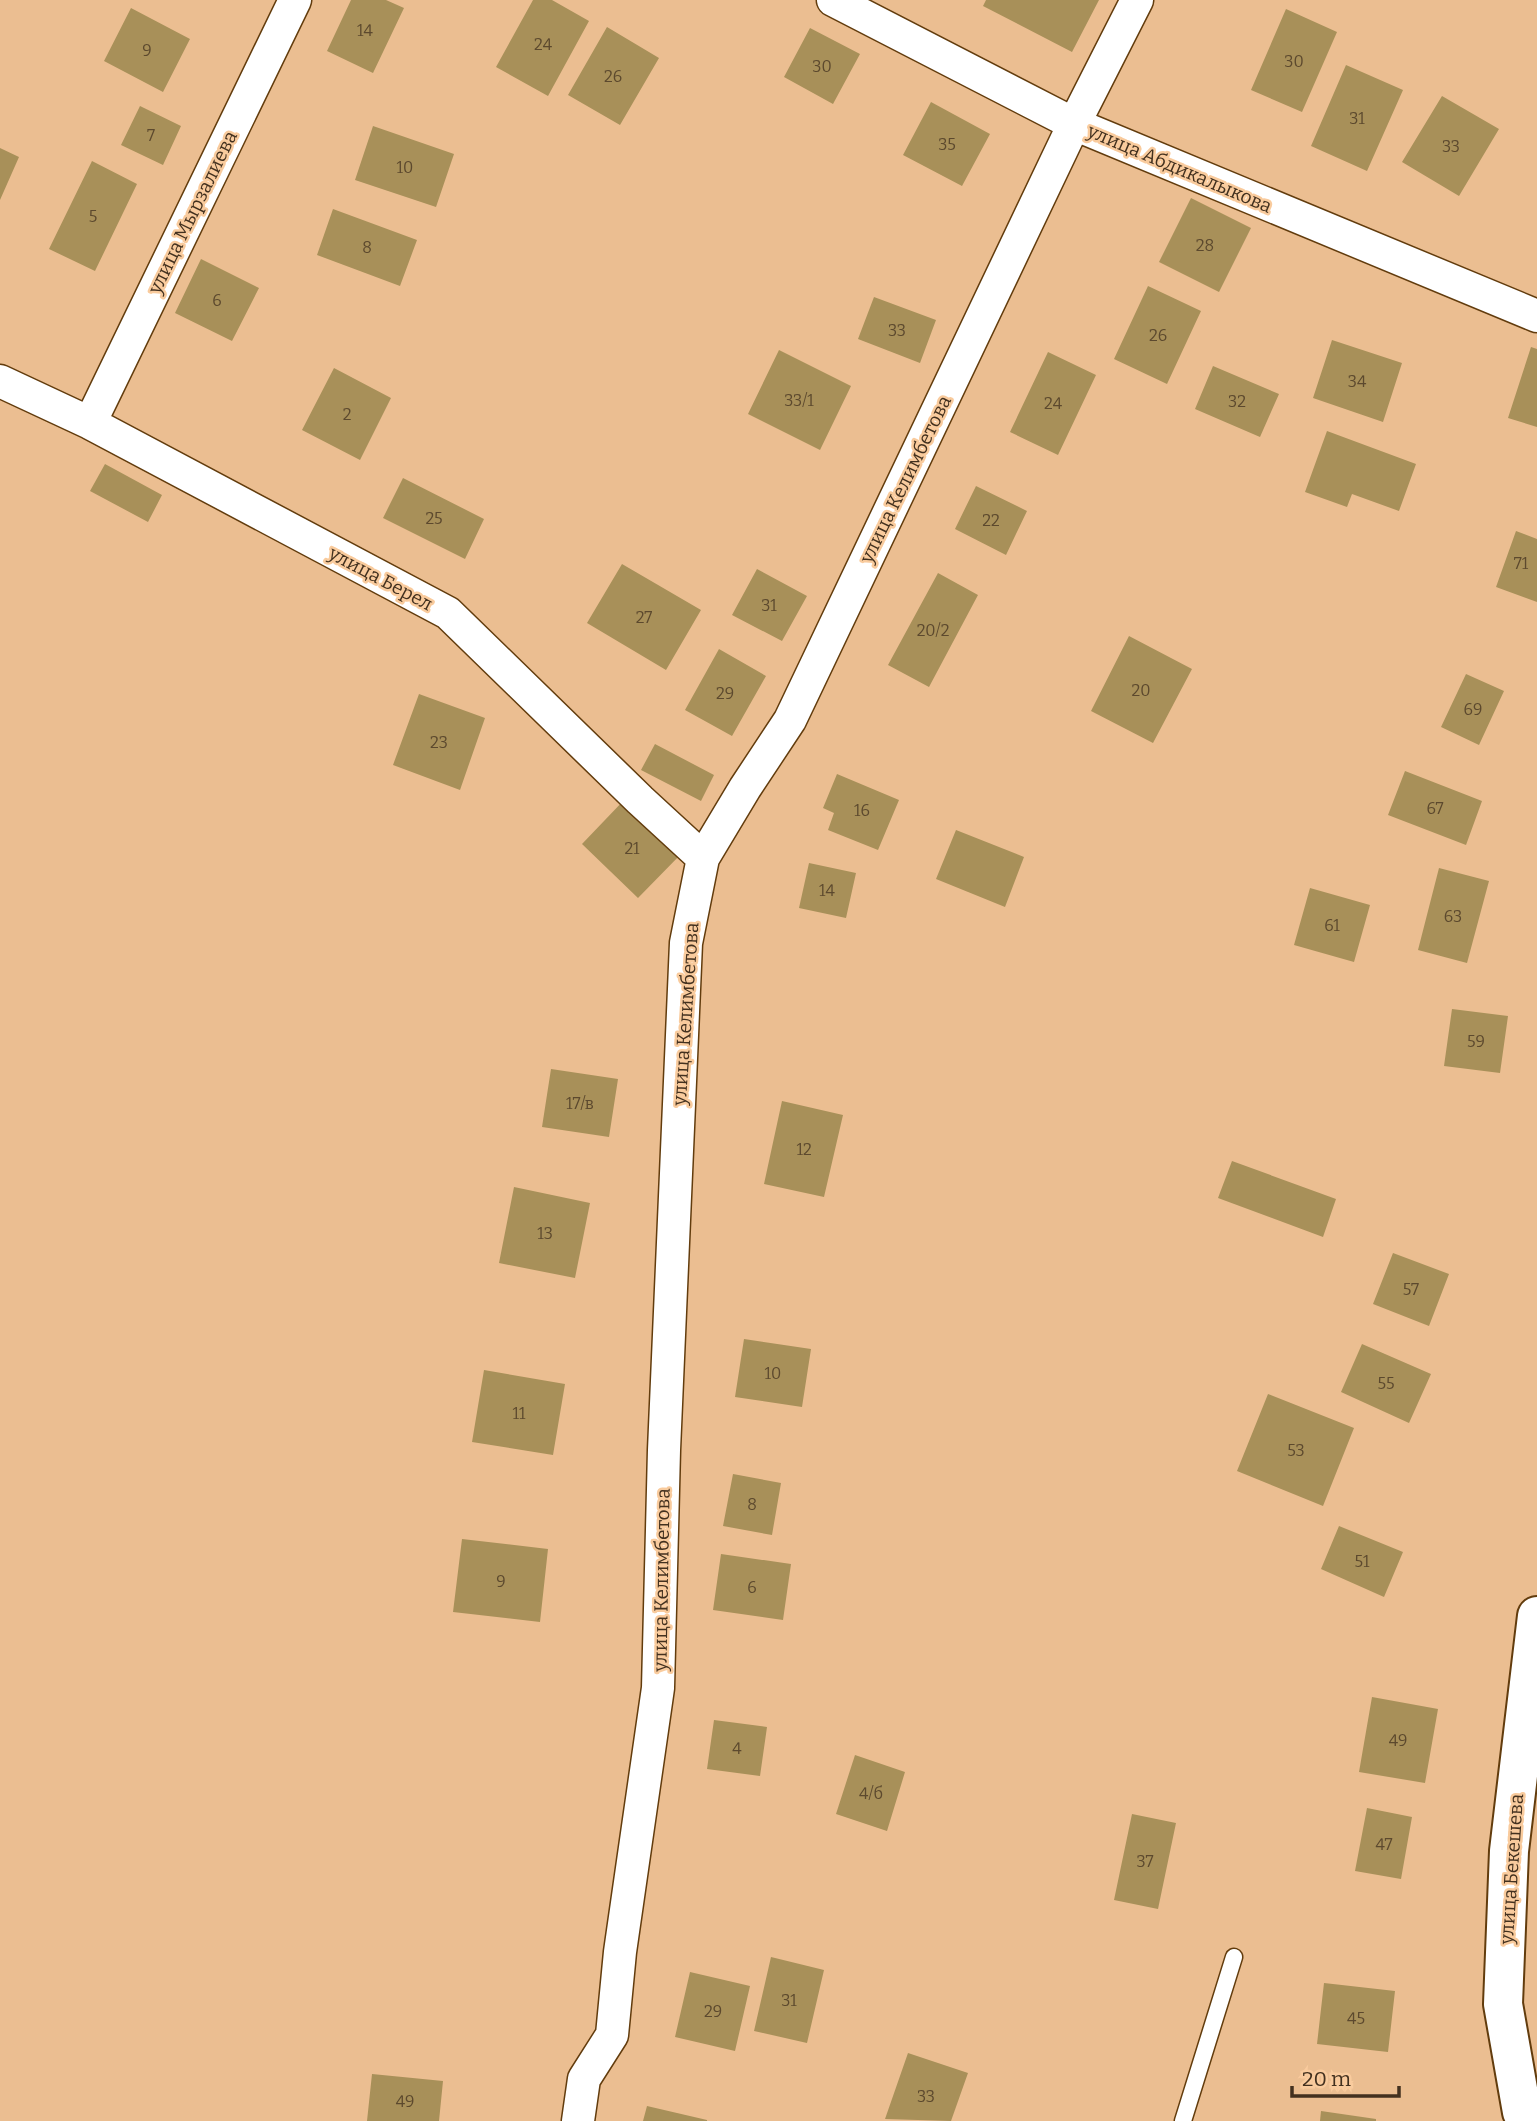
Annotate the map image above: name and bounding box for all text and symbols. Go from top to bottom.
house number: 14 [357,21,374,40]
house number: 24 [534,35,553,54]
house number: 9 [142,41,152,60]
house number: 30 [1284,52,1304,71]
house number: 30 [812,57,832,76]
house number: 26 [604,67,622,86]
house number: 31 [1349,109,1365,128]
street label: улица Абдикалыкова [1083,119,1276,218]
street label: улица Мырзалиева [143,126,242,298]
house number: 7 [147,126,155,145]
house number: 35 [938,135,956,154]
house number: 33 [1442,137,1460,156]
house number: 10 [397,158,413,177]
house number: 5 [89,207,97,226]
house number: 28 [1196,236,1214,255]
house number: 8 [362,238,372,257]
house number: 6 [212,291,222,310]
house number: 33 [888,321,906,340]
house number: 26 [1149,326,1167,345]
house number: 34 [1348,372,1367,391]
house number: 33/1 [784,391,814,410]
street label: улица Келимбетова [854,391,956,568]
house number: 32 [1228,392,1246,411]
house number: 24 [1044,394,1063,413]
house number: 2 [343,405,351,424]
house number: 25 [425,509,443,528]
house number: 22 [982,511,1000,530]
street label: улица Берел [324,541,437,615]
house number: 71 [1514,554,1529,573]
house number: 31 [761,596,777,615]
house number: 27 [636,608,652,627]
house number: 20/2 [917,621,949,640]
house number: 20 [1132,681,1150,700]
house number: 29 [716,684,734,703]
house number: 69 [1464,700,1482,719]
house number: 23 [430,733,448,752]
house number: 67 [1426,799,1444,818]
house number: 16 [854,801,870,820]
house number: 21 [624,839,640,858]
house number: 14 [819,881,836,900]
house number: 63 [1444,907,1462,926]
house number: 61 [1324,916,1340,935]
street label: улица Келимбетова [668,921,703,1107]
house number: 59 [1467,1032,1485,1051]
house number: 17/в [566,1094,594,1113]
house number: 12 [796,1140,812,1159]
house number: 13 [537,1224,553,1243]
house number: 57 [1403,1280,1419,1299]
house number: 10 [765,1364,781,1383]
house number: 55 [1377,1374,1395,1393]
house number: 11 [513,1404,526,1423]
house number: 53 [1287,1441,1305,1460]
street label: улица Келимбетова [648,1487,675,1673]
house number: 8 [747,1495,757,1514]
house number: 51 [1355,1552,1370,1571]
house number: 9 [496,1572,506,1591]
house number: 6 [747,1578,757,1597]
house number: 49 [1389,1731,1407,1750]
house number: 4 [732,1739,742,1758]
house number: 4/б [859,1784,883,1803]
street label: улица Бекешева [1495,1792,1528,1946]
house number: 47 [1375,1835,1393,1854]
house number: 37 [1136,1852,1154,1871]
house number: 31 [781,1991,797,2010]
house number: 29 [704,2002,722,2021]
house number: 45 [1347,2009,1365,2028]
scale bar [1292,2054,1399,2098]
text: 20 m [1302,2066,1351,2092]
house number: 33 [917,2087,935,2106]
house number: 49 [396,2092,414,2111]

